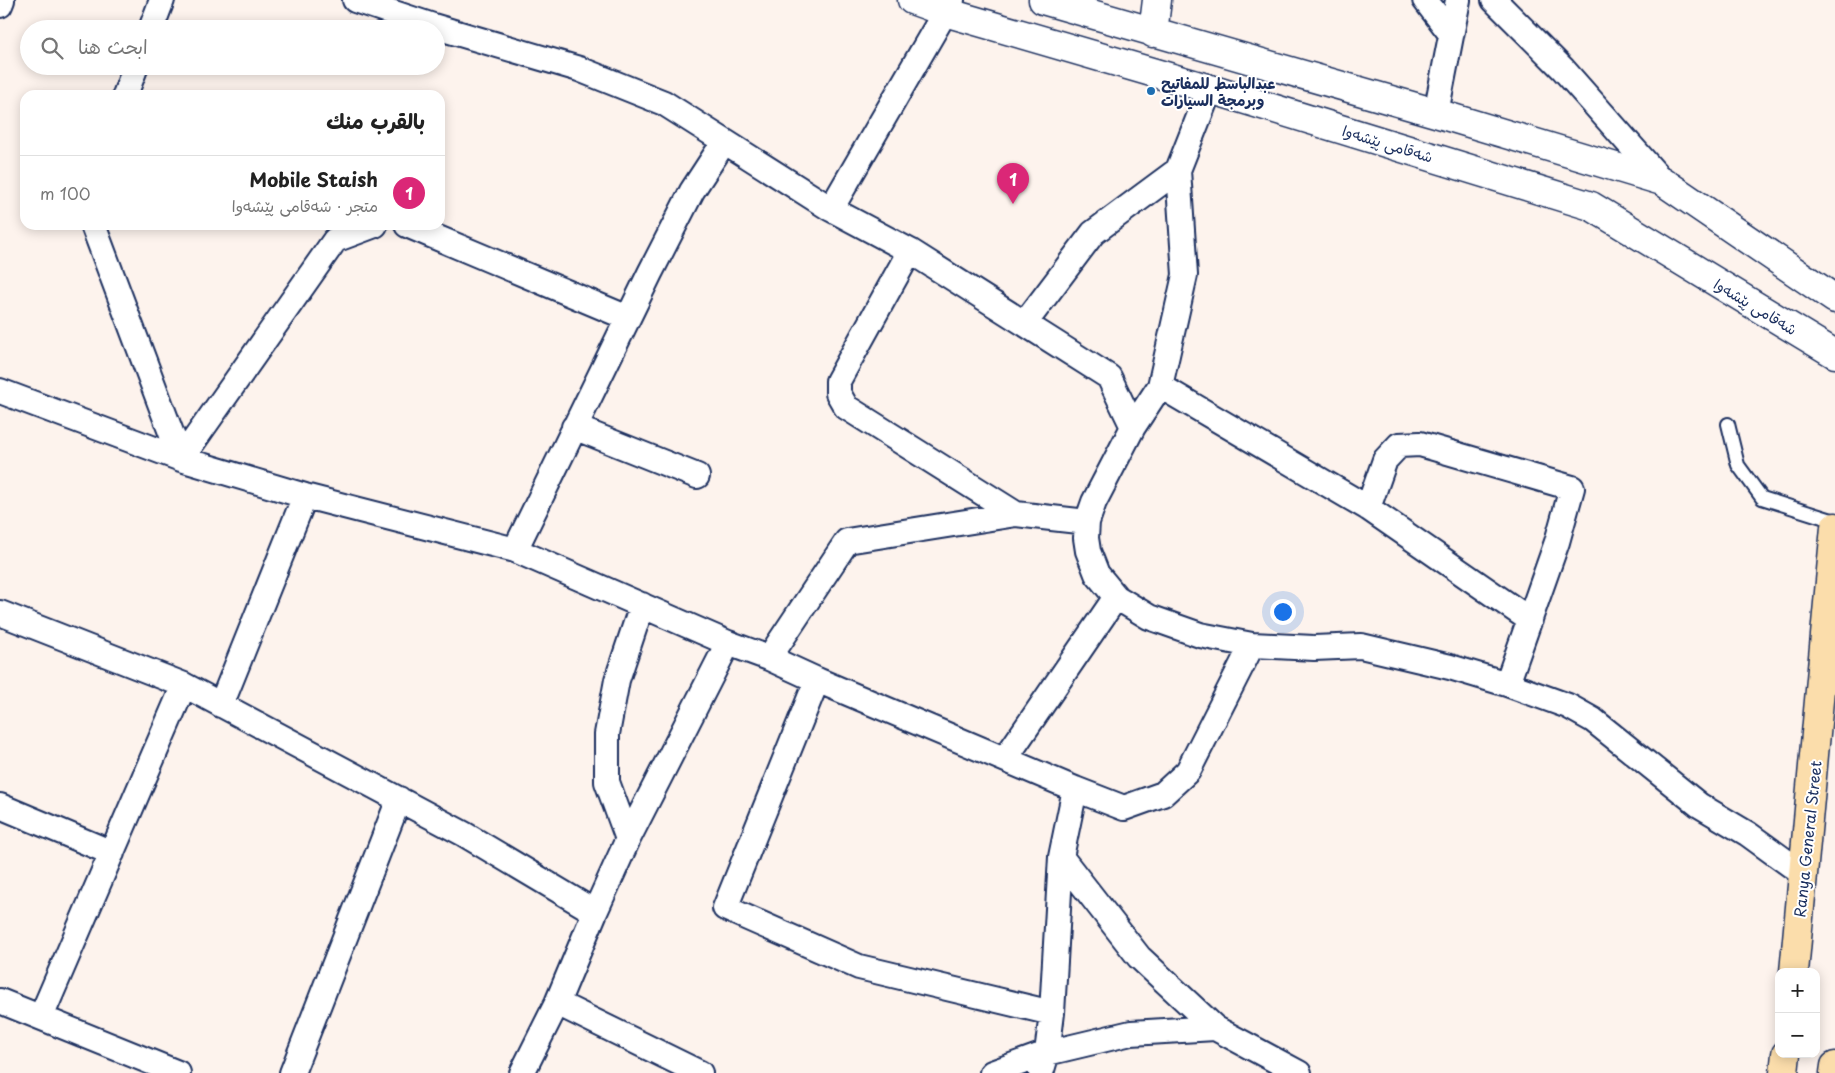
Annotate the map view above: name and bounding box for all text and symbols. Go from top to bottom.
search box [20,20,445,75]
text: ابحث هنا [78,32,148,60]
icon: search [38,34,66,62]
place label: عبدالباسط للمفاتيح وبرمجة السيارات [1161,71,1275,111]
marker: عبدالباسط للمفاتيح وبرمجة السيارات [1145,85,1157,97]
text: بالقرب منك [326,104,425,136]
street label: شەقامی پێشەوا [1340,118,1436,168]
pin: 1 [997,163,1029,204]
text: Mobile Staish [249,165,378,193]
text: 100 m [40,181,90,205]
text: 1 [405,181,413,205]
text: متجر · شەقامی پێشەوا [232,193,378,217]
street label: شەقامی پێشەوا [1710,272,1802,340]
your location [1270,599,1296,625]
street label: Ranya General Street [1787,760,1827,918]
map controls [1775,968,1820,1058]
button: + [1775,968,1820,1013]
button: − [1775,1013,1820,1058]

